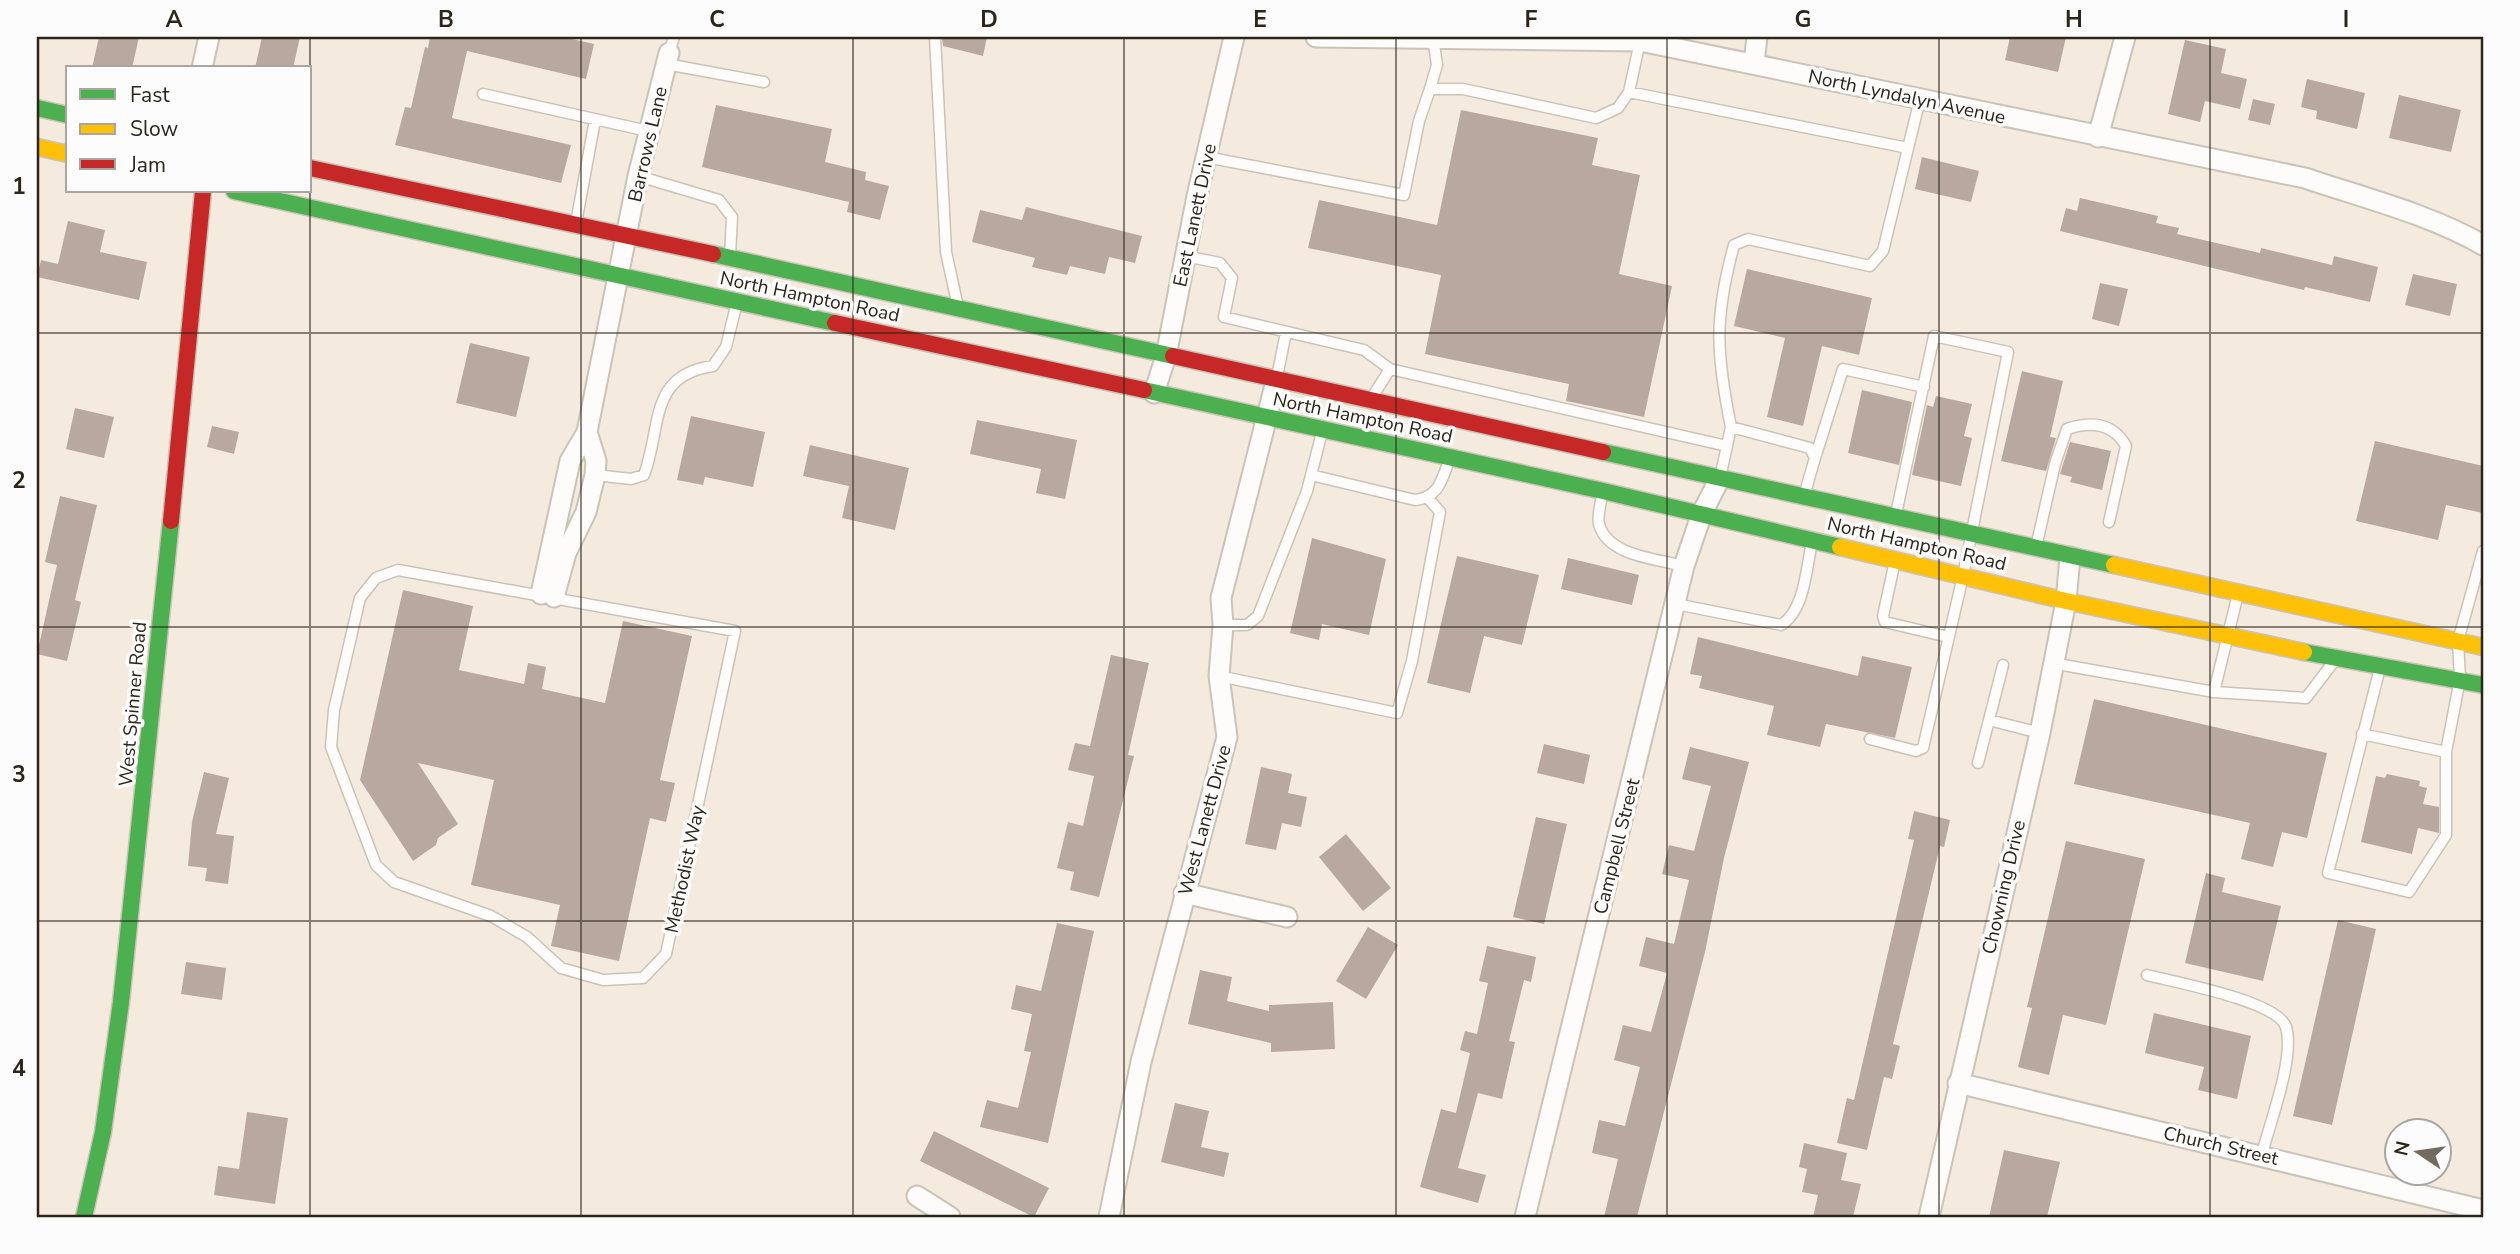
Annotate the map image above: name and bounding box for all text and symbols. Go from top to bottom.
text: A [165,4,183,35]
text: B [438,4,454,35]
text: C [709,4,725,35]
text: D [980,4,998,35]
text: E [1253,4,1267,35]
text: F [1525,4,1538,35]
text: G [1795,4,1811,35]
text: H [2065,4,2083,35]
text: I [2343,4,2349,35]
street label: North Lyndalyn Avenue [1806,63,2008,131]
legend [66,66,312,192]
text: Fast [130,81,170,109]
street label: Barrows Lane [622,84,674,205]
text: Slow [130,115,179,143]
street label: East Lanett Drive [1167,141,1223,289]
text: Jam [129,151,166,179]
text: 1 [12,171,26,202]
street label: North Hampton Road [718,265,902,329]
street label: North Hampton Road [1271,386,1455,450]
text: 2 [12,465,26,496]
street label: North Hampton Road [1825,511,2009,577]
street label: West Spinner Road [113,621,153,788]
street label: West Lanett Drive [1172,742,1238,898]
text: 3 [12,759,26,790]
street label: Campbell Street [1588,775,1646,917]
street label: Methodist Way [659,803,711,935]
street label: Chowning Drive [1976,818,2032,957]
text: 4 [12,1053,26,1084]
north arrow [2384,1118,2454,1188]
street label: Church Street [2161,1120,2281,1172]
text: N [2388,1139,2417,1158]

